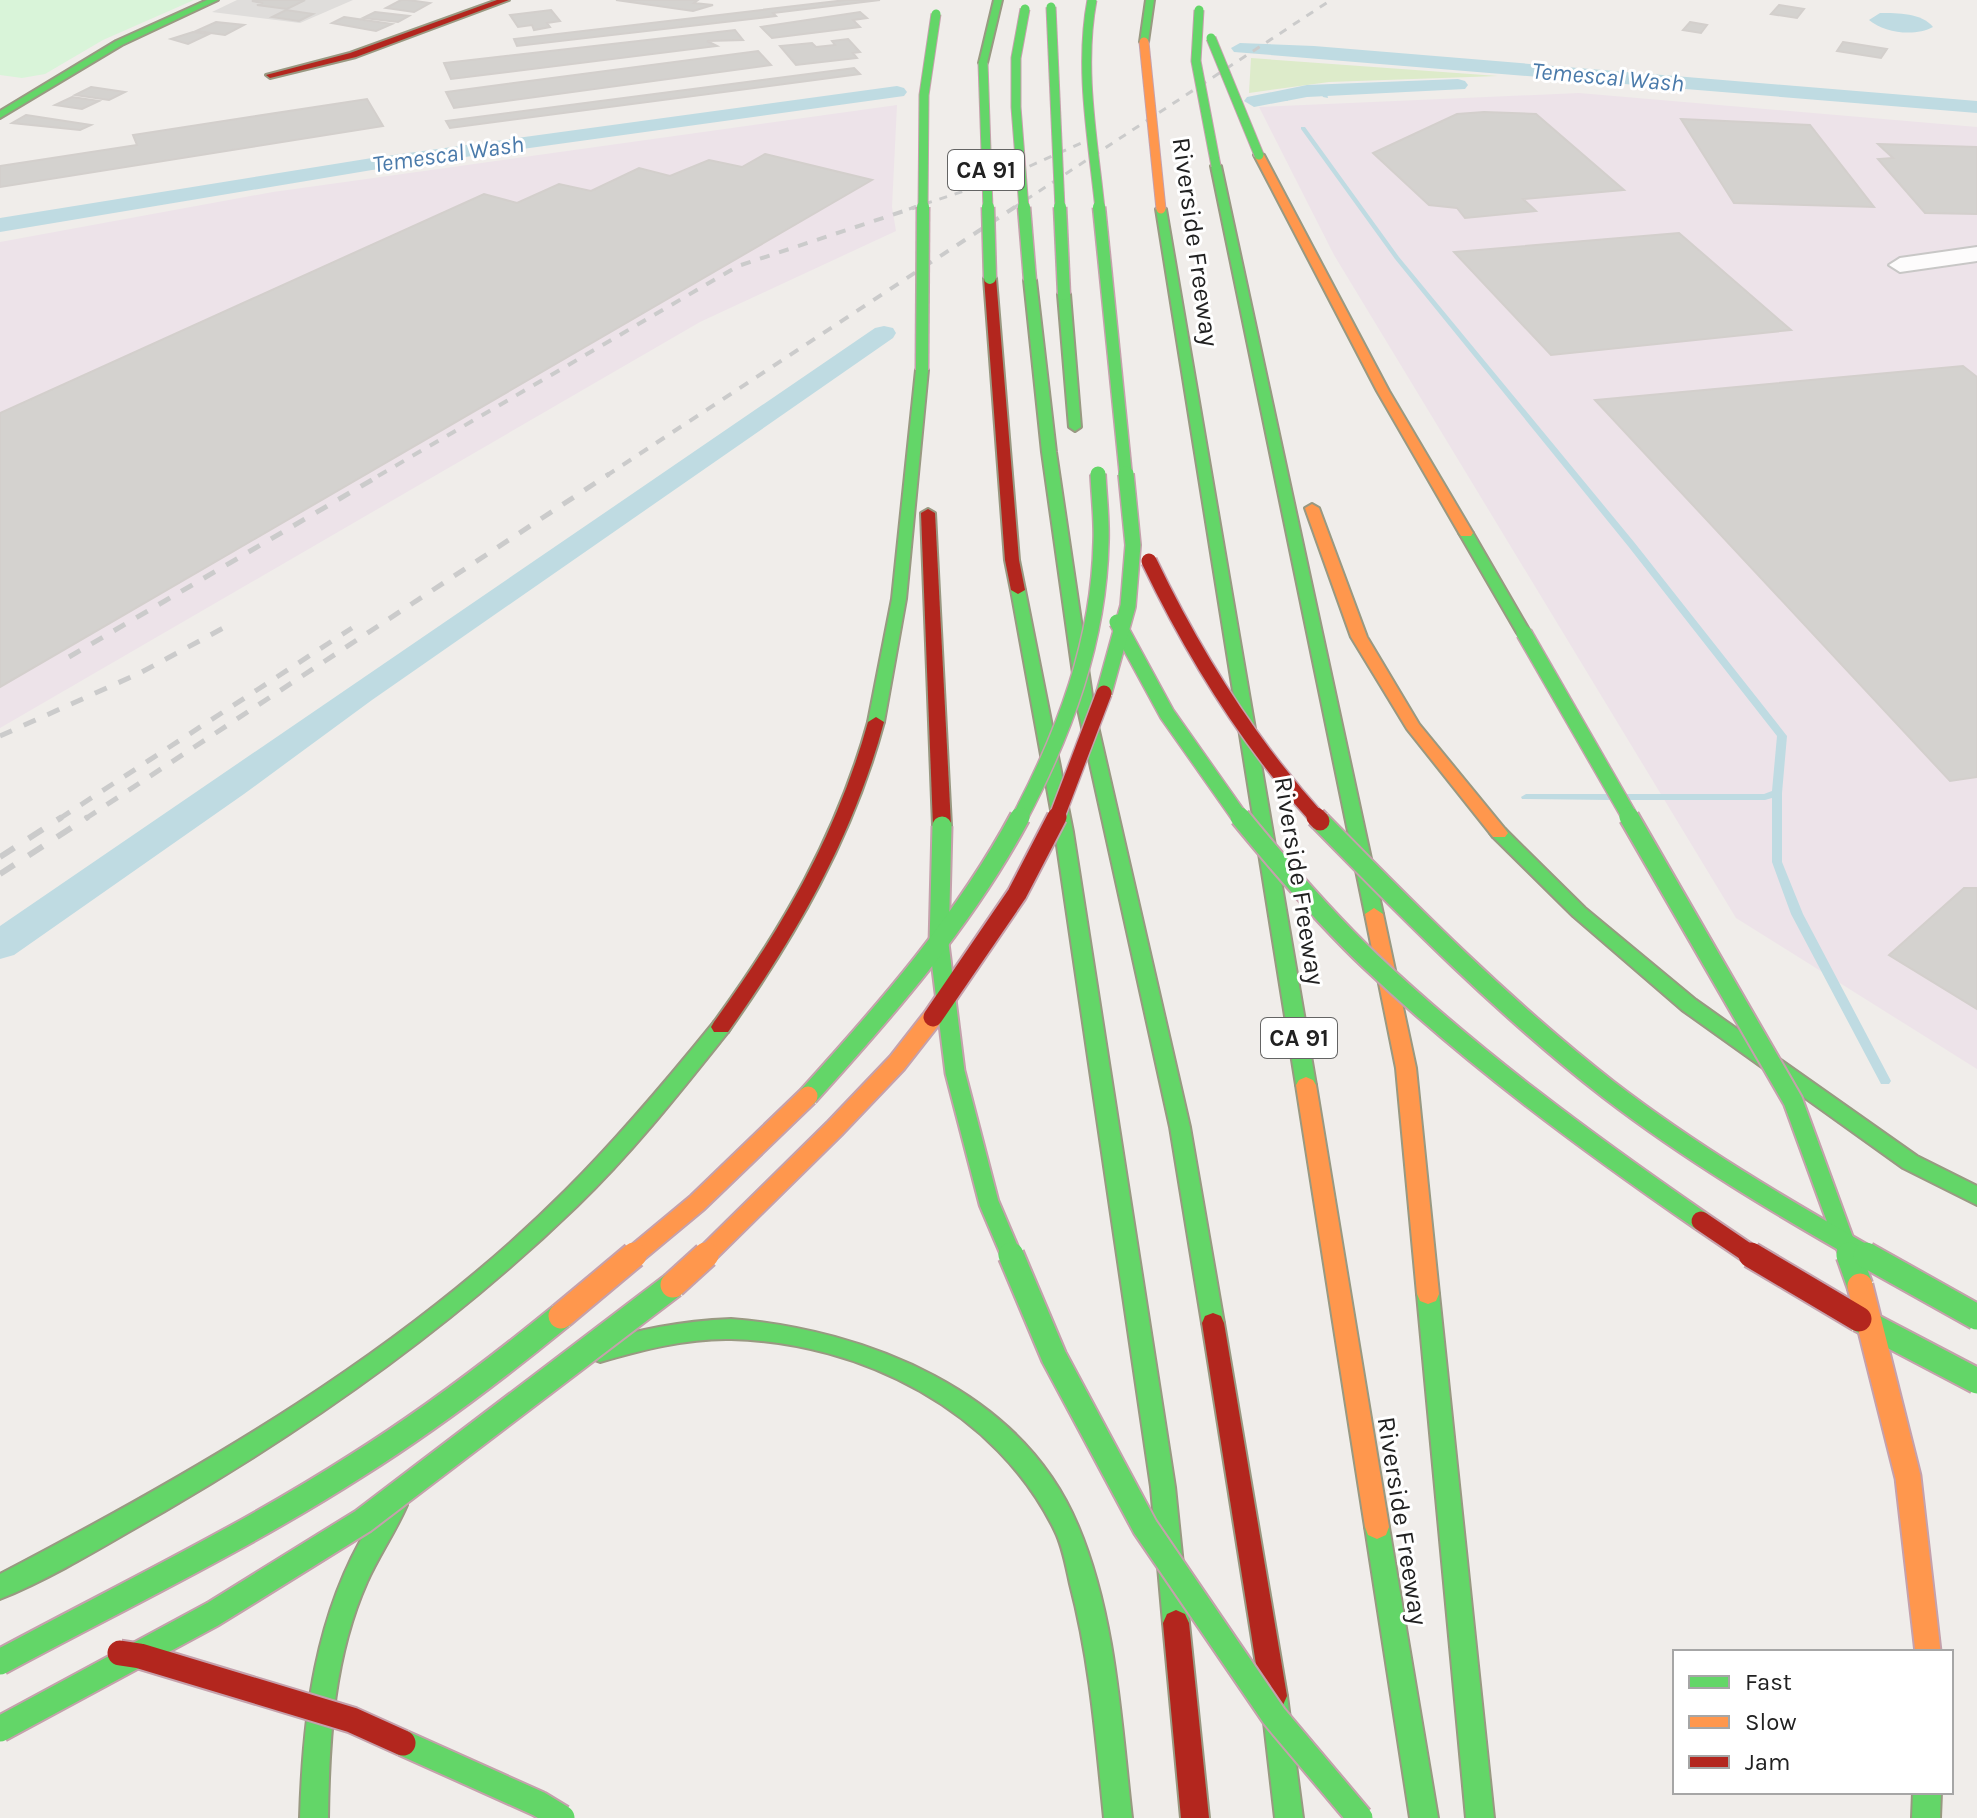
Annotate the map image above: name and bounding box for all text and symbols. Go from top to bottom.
water label: Temescal Wash [1531,56,1685,98]
water label: Temescal Wash [371,130,525,178]
street label: Riverside Freeway [1165,136,1226,349]
road number: CA 91 [948,150,1024,190]
street label: Riverside Freeway [1268,775,1331,988]
road number: CA 91 [1261,1018,1337,1058]
street label: Riverside Freeway [1371,1415,1434,1628]
legend [1673,1650,1953,1794]
text: Fast [1745,1668,1792,1696]
text: Slow [1745,1708,1797,1736]
text: Jam [1745,1748,1790,1776]

